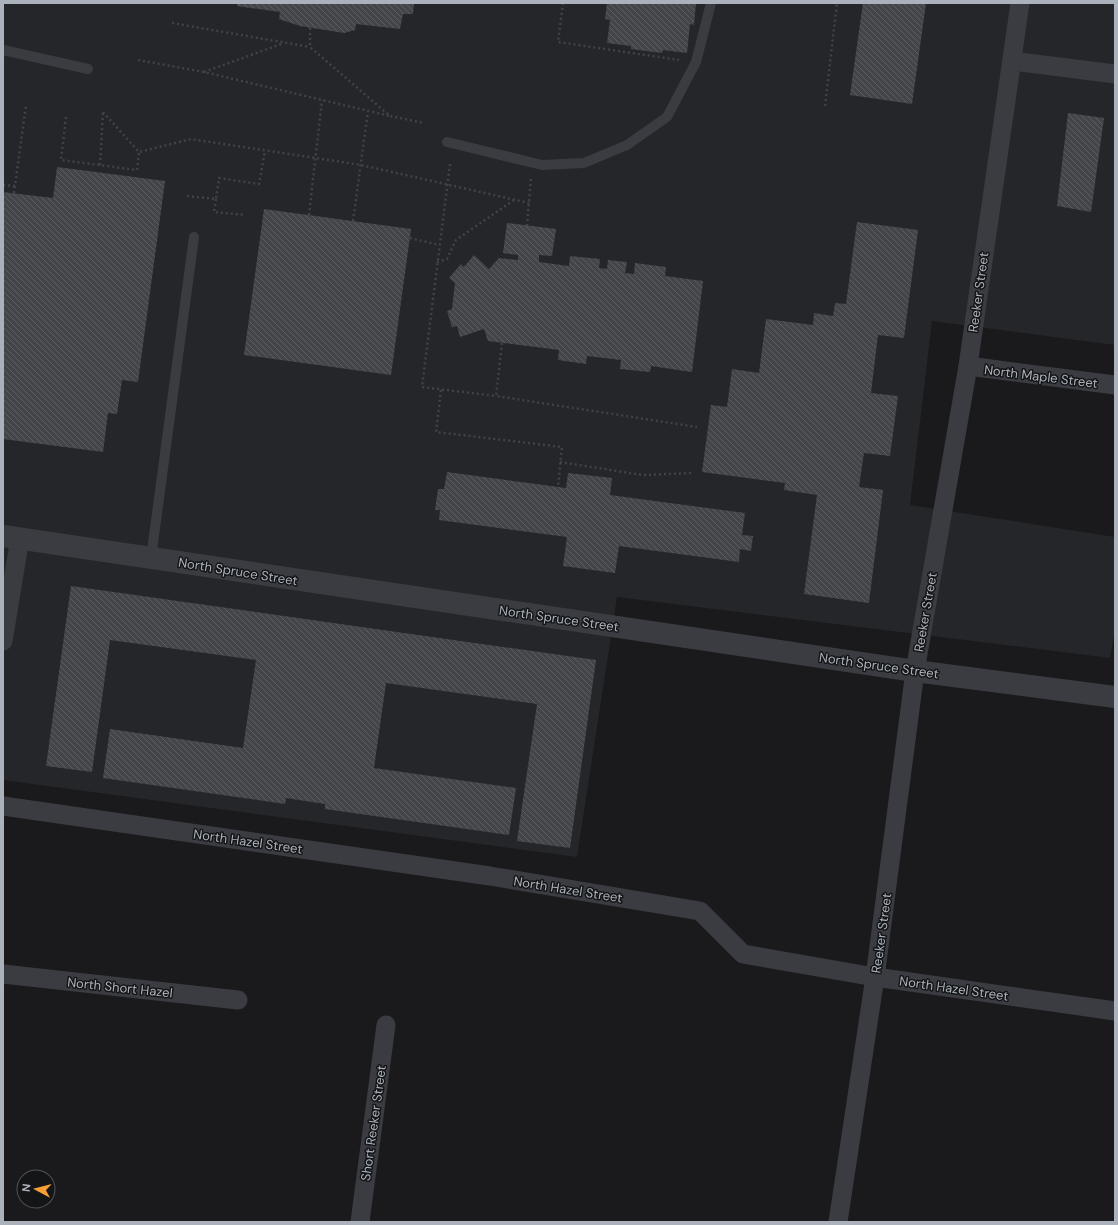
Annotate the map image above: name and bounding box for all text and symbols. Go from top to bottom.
street label: Reeker Street [964,251,993,333]
street label: North Maple Street [983,361,1099,392]
street label: North Spruce Street [177,554,299,589]
street label: Reeker Street [910,571,941,653]
street label: North Spruce Street [498,602,620,635]
street label: North Spruce Street [818,649,940,682]
street label: North Hazel Street [192,825,304,858]
street label: North Hazel Street [512,872,624,906]
street label: Reeker Street [867,892,896,974]
street label: North Hazel Street [898,972,1010,1005]
street label: North Short Hazel [66,974,173,1001]
street label: Short Reeker Street [357,1064,390,1182]
north arrow [16,1169,56,1209]
text: N [19,1183,34,1193]

